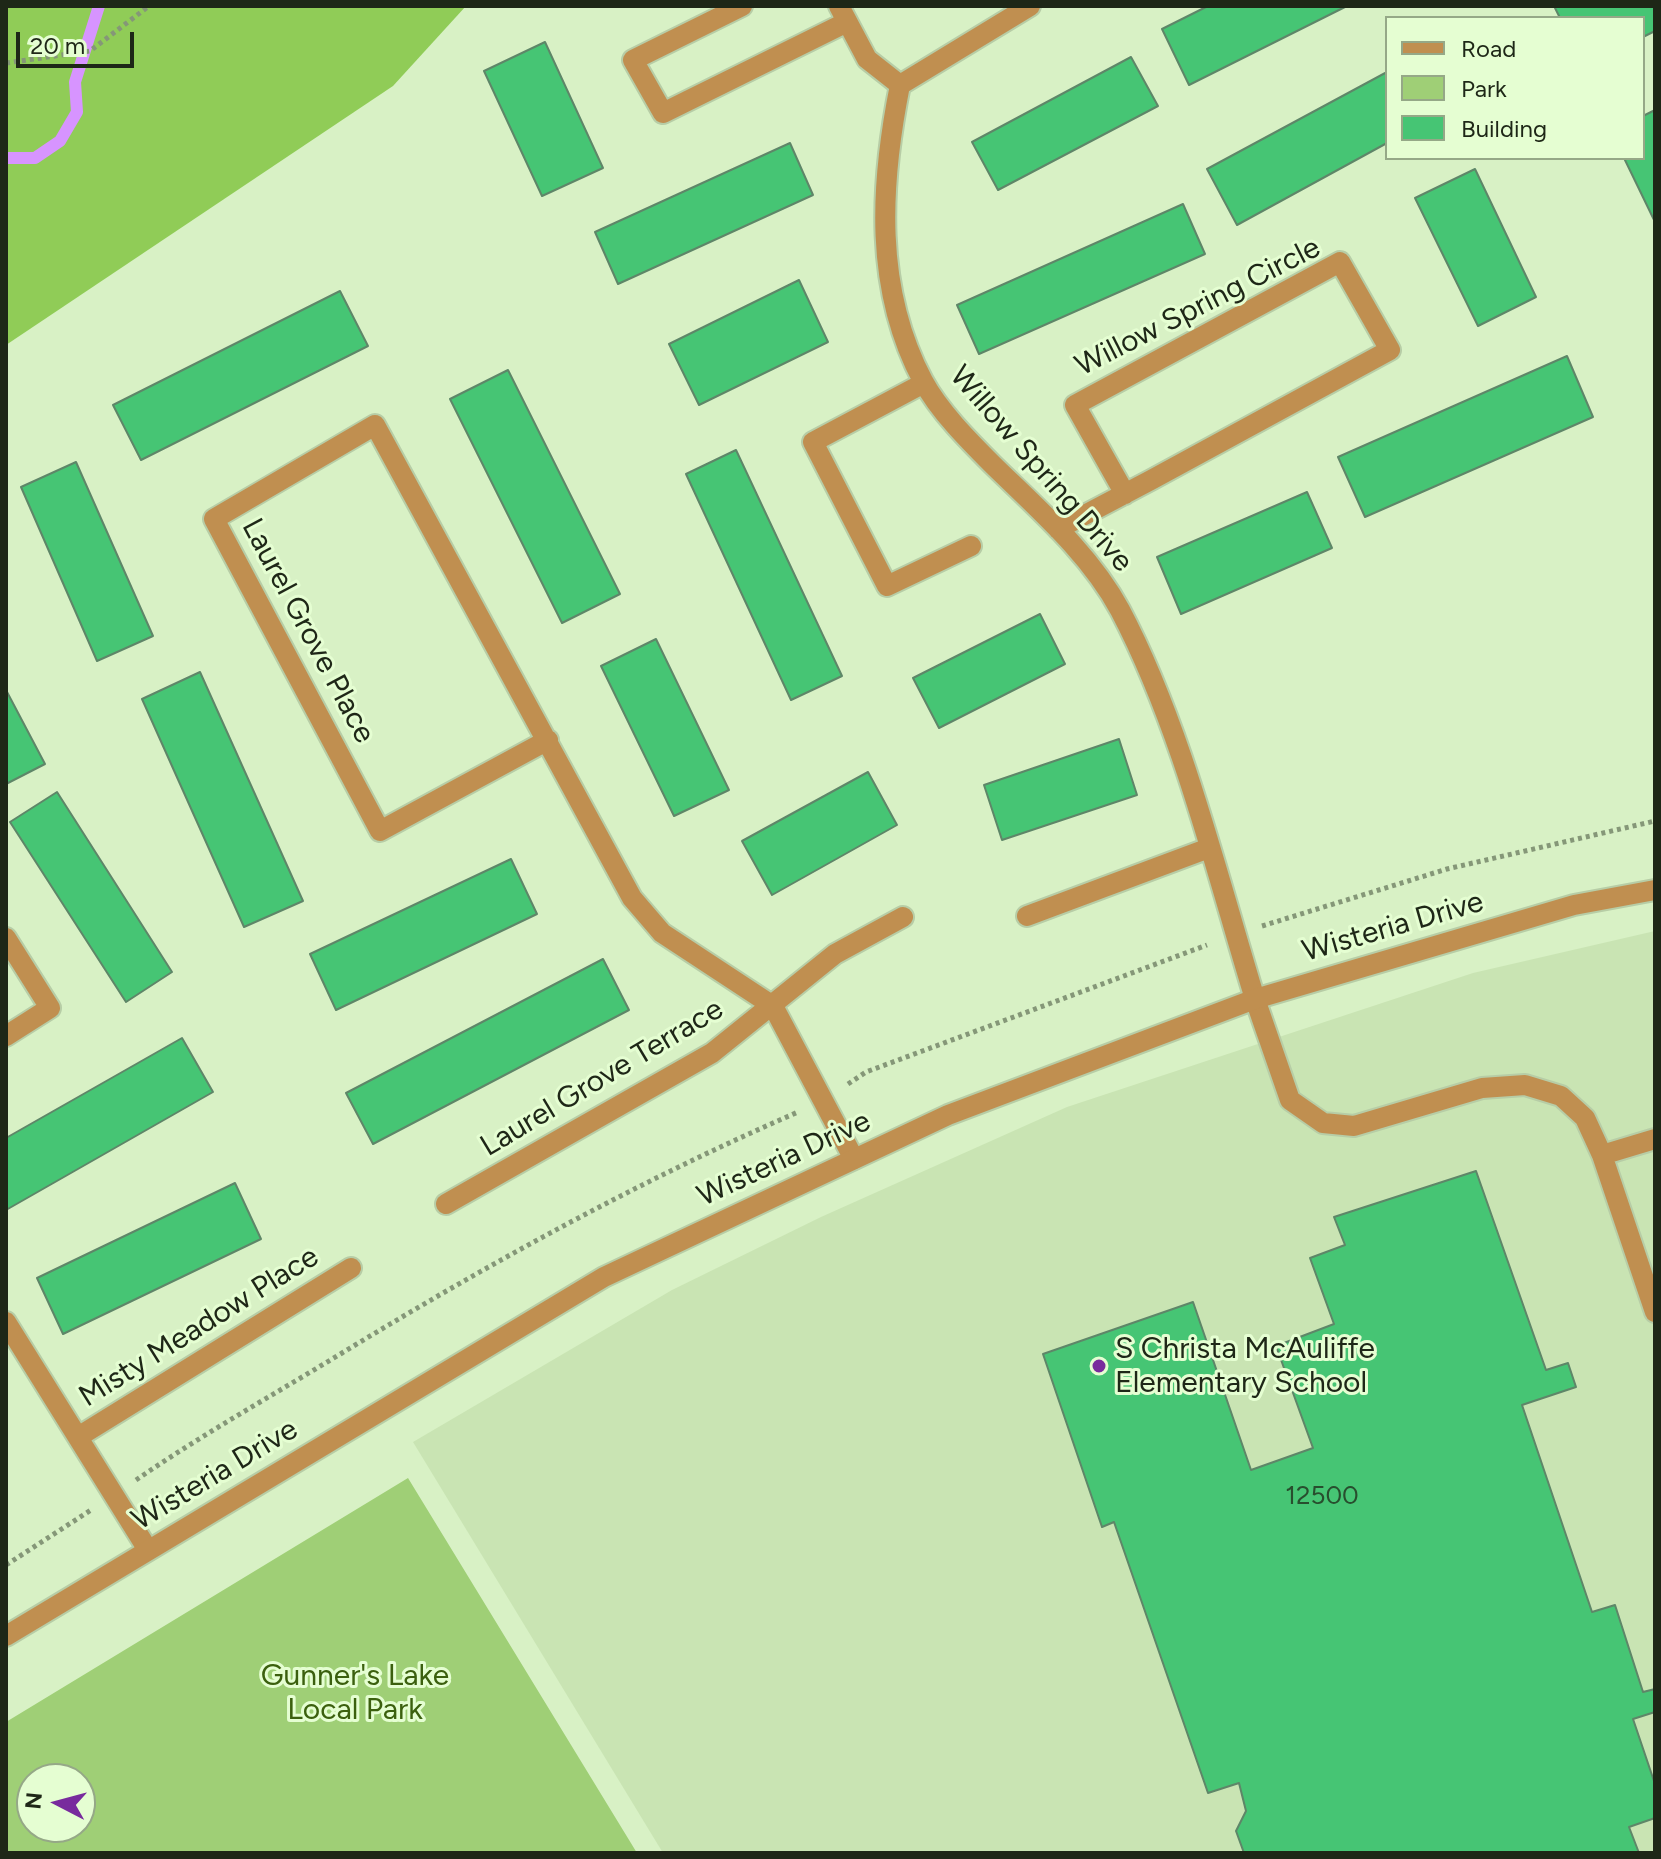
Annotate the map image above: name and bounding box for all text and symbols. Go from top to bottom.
scale bar [20,16,138,66]
legend [1385,16,1645,160]
text: 20 m [30,31,85,60]
text: Road [1461,34,1516,63]
text: Park [1461,74,1507,103]
text: Building [1461,114,1547,143]
street label: Willow Spring Circle [1070,230,1326,384]
street label: Willow Spring Drive [942,359,1140,579]
street label: Laurel Grove Place [234,513,382,749]
street label: Wisteria Drive [1298,884,1488,970]
street label: Laurel Grove Terrace [474,991,730,1165]
street label: Wisteria Drive [692,1103,876,1215]
street label: Misty Meadow Place [73,1239,325,1415]
place label: S Christa McAuliffe Elementary School [1115,1331,1375,1402]
marker: S Christa McAuliffe Elementary School [1090,1357,1108,1375]
street label: Wisteria Drive [126,1412,304,1538]
house number: 12500 [1285,1480,1359,1512]
park label: Gunner's Lake Local Park [261,1658,449,1728]
north arrow [16,1763,96,1843]
text: N [19,1791,48,1811]

